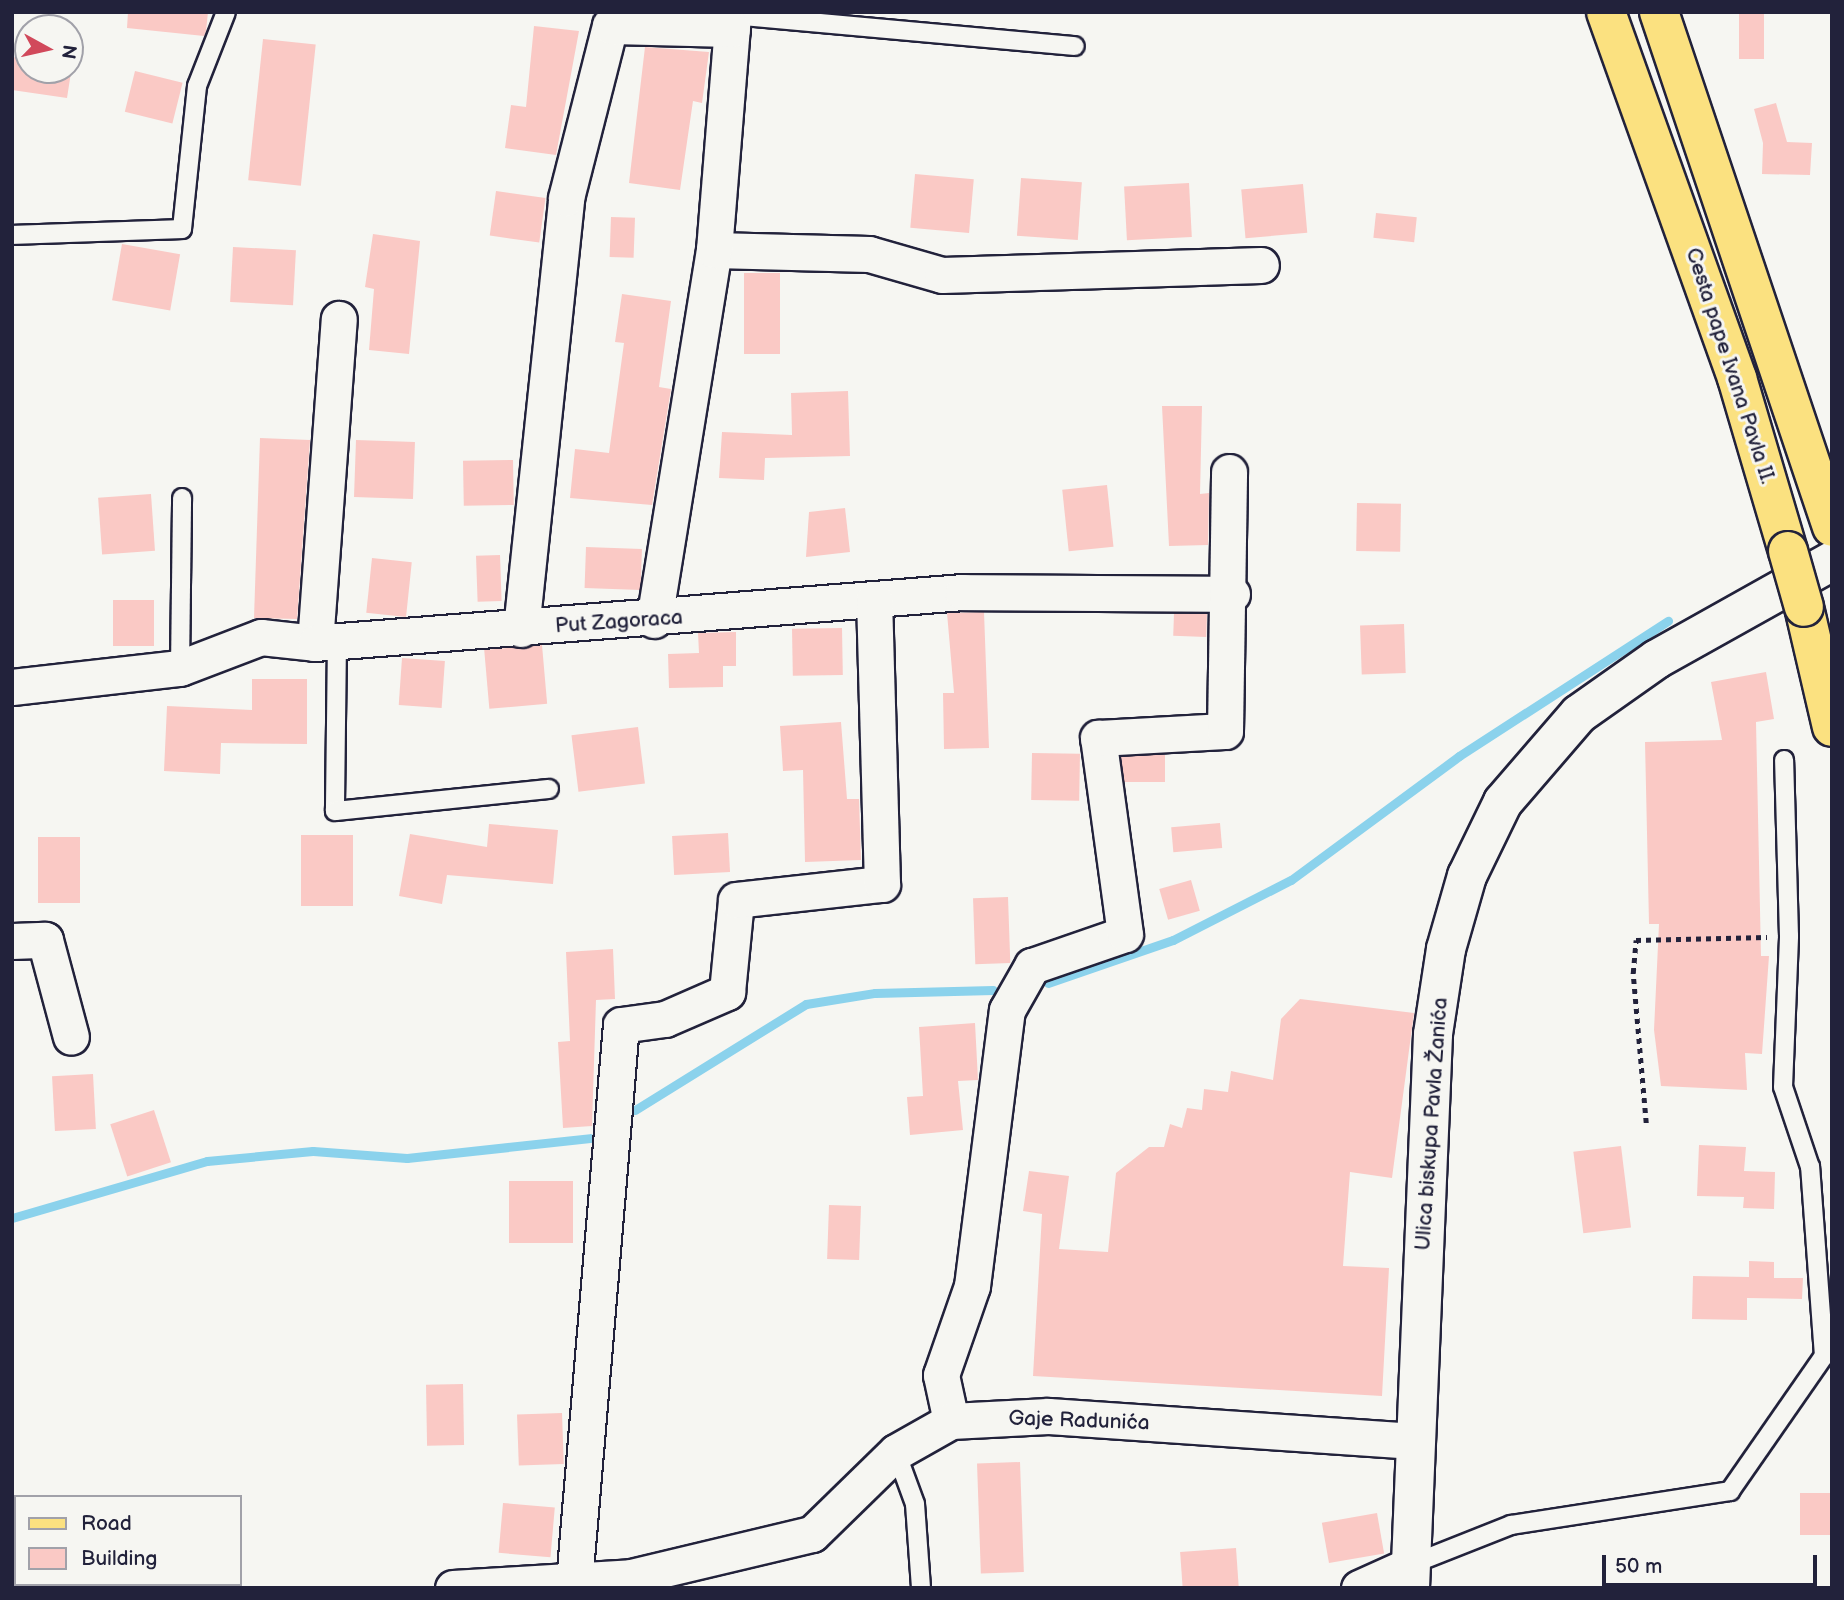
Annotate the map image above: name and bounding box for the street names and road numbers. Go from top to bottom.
street label: Cesta pape Ivana Pavla II. [1680,245,1780,487]
street label: Put Zagoraca [554,605,684,639]
street label: Ulica biskupa Pavla Žanića [1411,997,1453,1251]
street label: Gaje Radunića [1008,1406,1150,1436]

